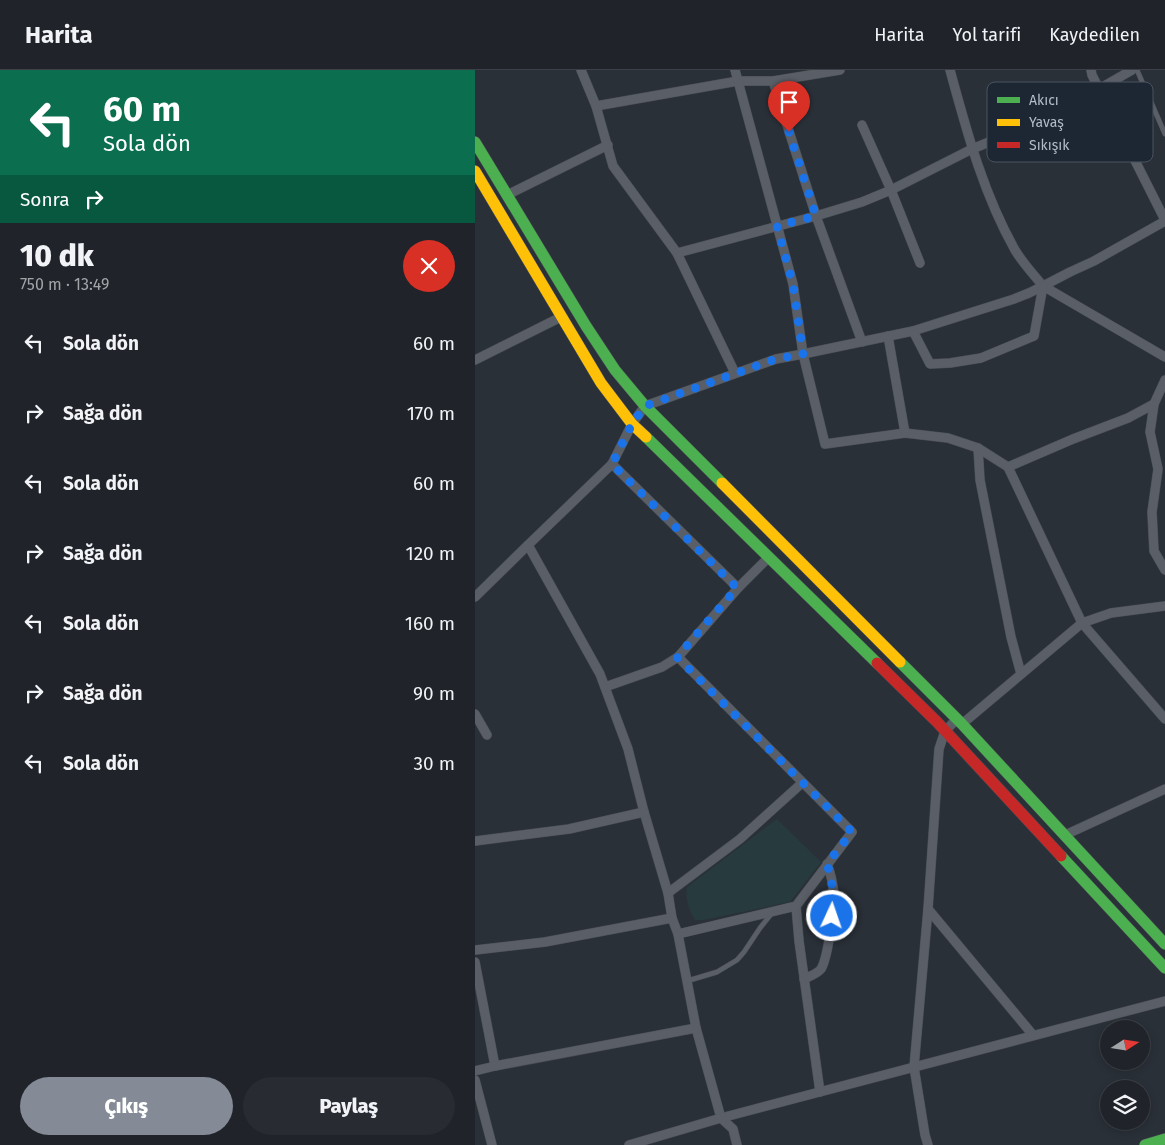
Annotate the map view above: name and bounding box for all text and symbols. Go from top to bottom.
text: Harita [25,21,93,49]
text: Harita [874,24,925,46]
text: Yol tarifi [953,24,1021,46]
text: Kaydedilen [1049,24,1140,46]
pin [768,81,810,132]
legend [987,82,1153,162]
text: 60 m [103,88,181,130]
icon: arrive [775,88,803,116]
icon: left [20,90,85,155]
text: Akıcı [1029,92,1059,109]
text: Yavaş [1029,114,1064,131]
text: Sola dön [103,130,191,157]
text: Sıkışık [1029,137,1070,154]
icon: right [80,185,108,213]
text: Sonra [20,188,70,211]
text: 10 dk [20,238,94,274]
button: close [403,240,455,292]
text: 750 m · 13:49 [20,275,109,294]
icon: left [20,329,48,357]
text: Sola dön [63,332,139,355]
text: 60 m [413,332,455,355]
icon: right [20,399,48,427]
text: Sağa dön [63,402,143,425]
text: 170 m [407,402,455,425]
icon: left [20,469,48,497]
text: Sola dön [63,472,139,495]
text: 60 m [413,472,455,495]
icon: right [20,539,48,567]
text: Sağa dön [63,542,143,565]
text: 120 m [405,542,455,565]
icon: left [20,609,48,637]
text: Sola dön [63,612,139,635]
text: 160 m [405,612,455,635]
icon: right [20,679,48,707]
text: Sağa dön [63,682,143,705]
text: 90 m [413,682,455,705]
icon: left [20,749,48,777]
text: Sola dön [63,752,139,775]
text: 30 m [414,752,455,775]
position arrow [805,889,857,941]
north arrow [1100,1020,1150,1070]
map controls [1100,1020,1150,1130]
button: Çıkış [20,1077,233,1135]
button: Paylaş [243,1077,455,1135]
button: layers [1100,1080,1150,1130]

